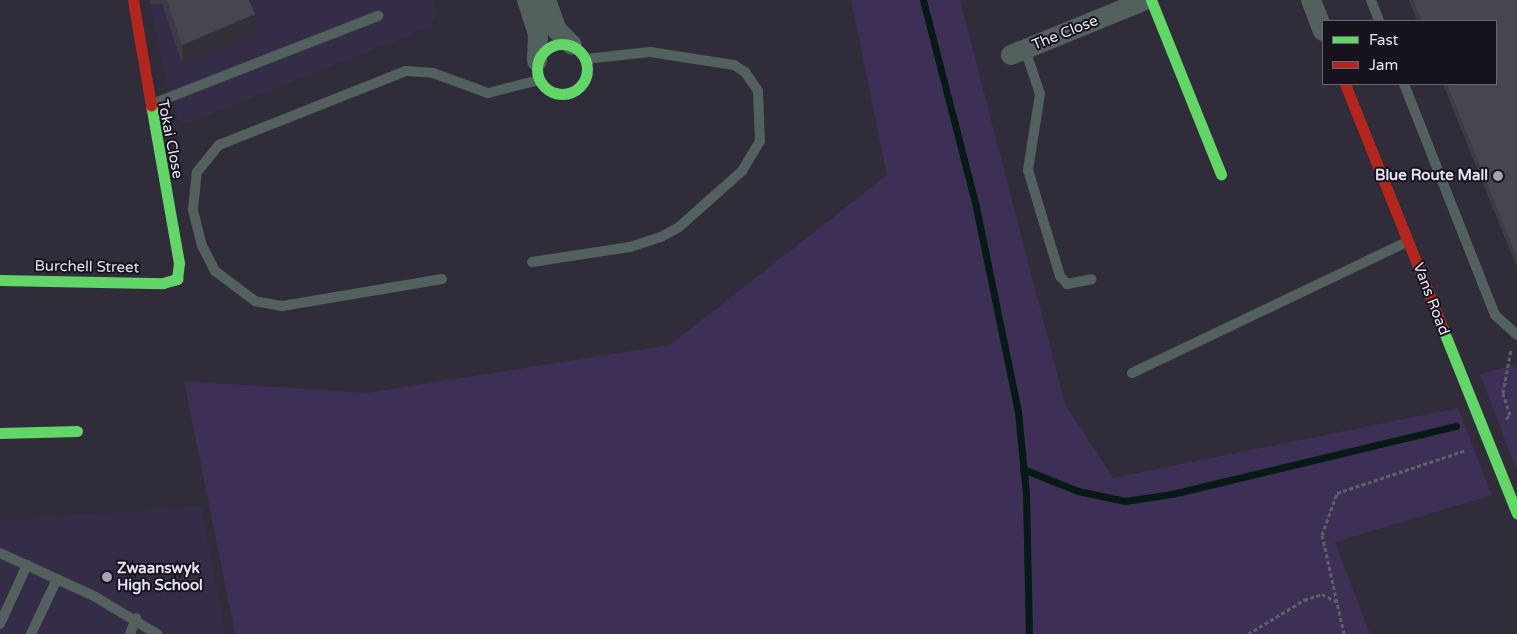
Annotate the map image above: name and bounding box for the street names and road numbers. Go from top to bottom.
street label: The Close [1029,12,1101,54]
street label: Tokai Close [153,98,187,180]
street label: Burchell Street [34,257,140,277]
street label: Vans Road [1409,260,1453,338]

